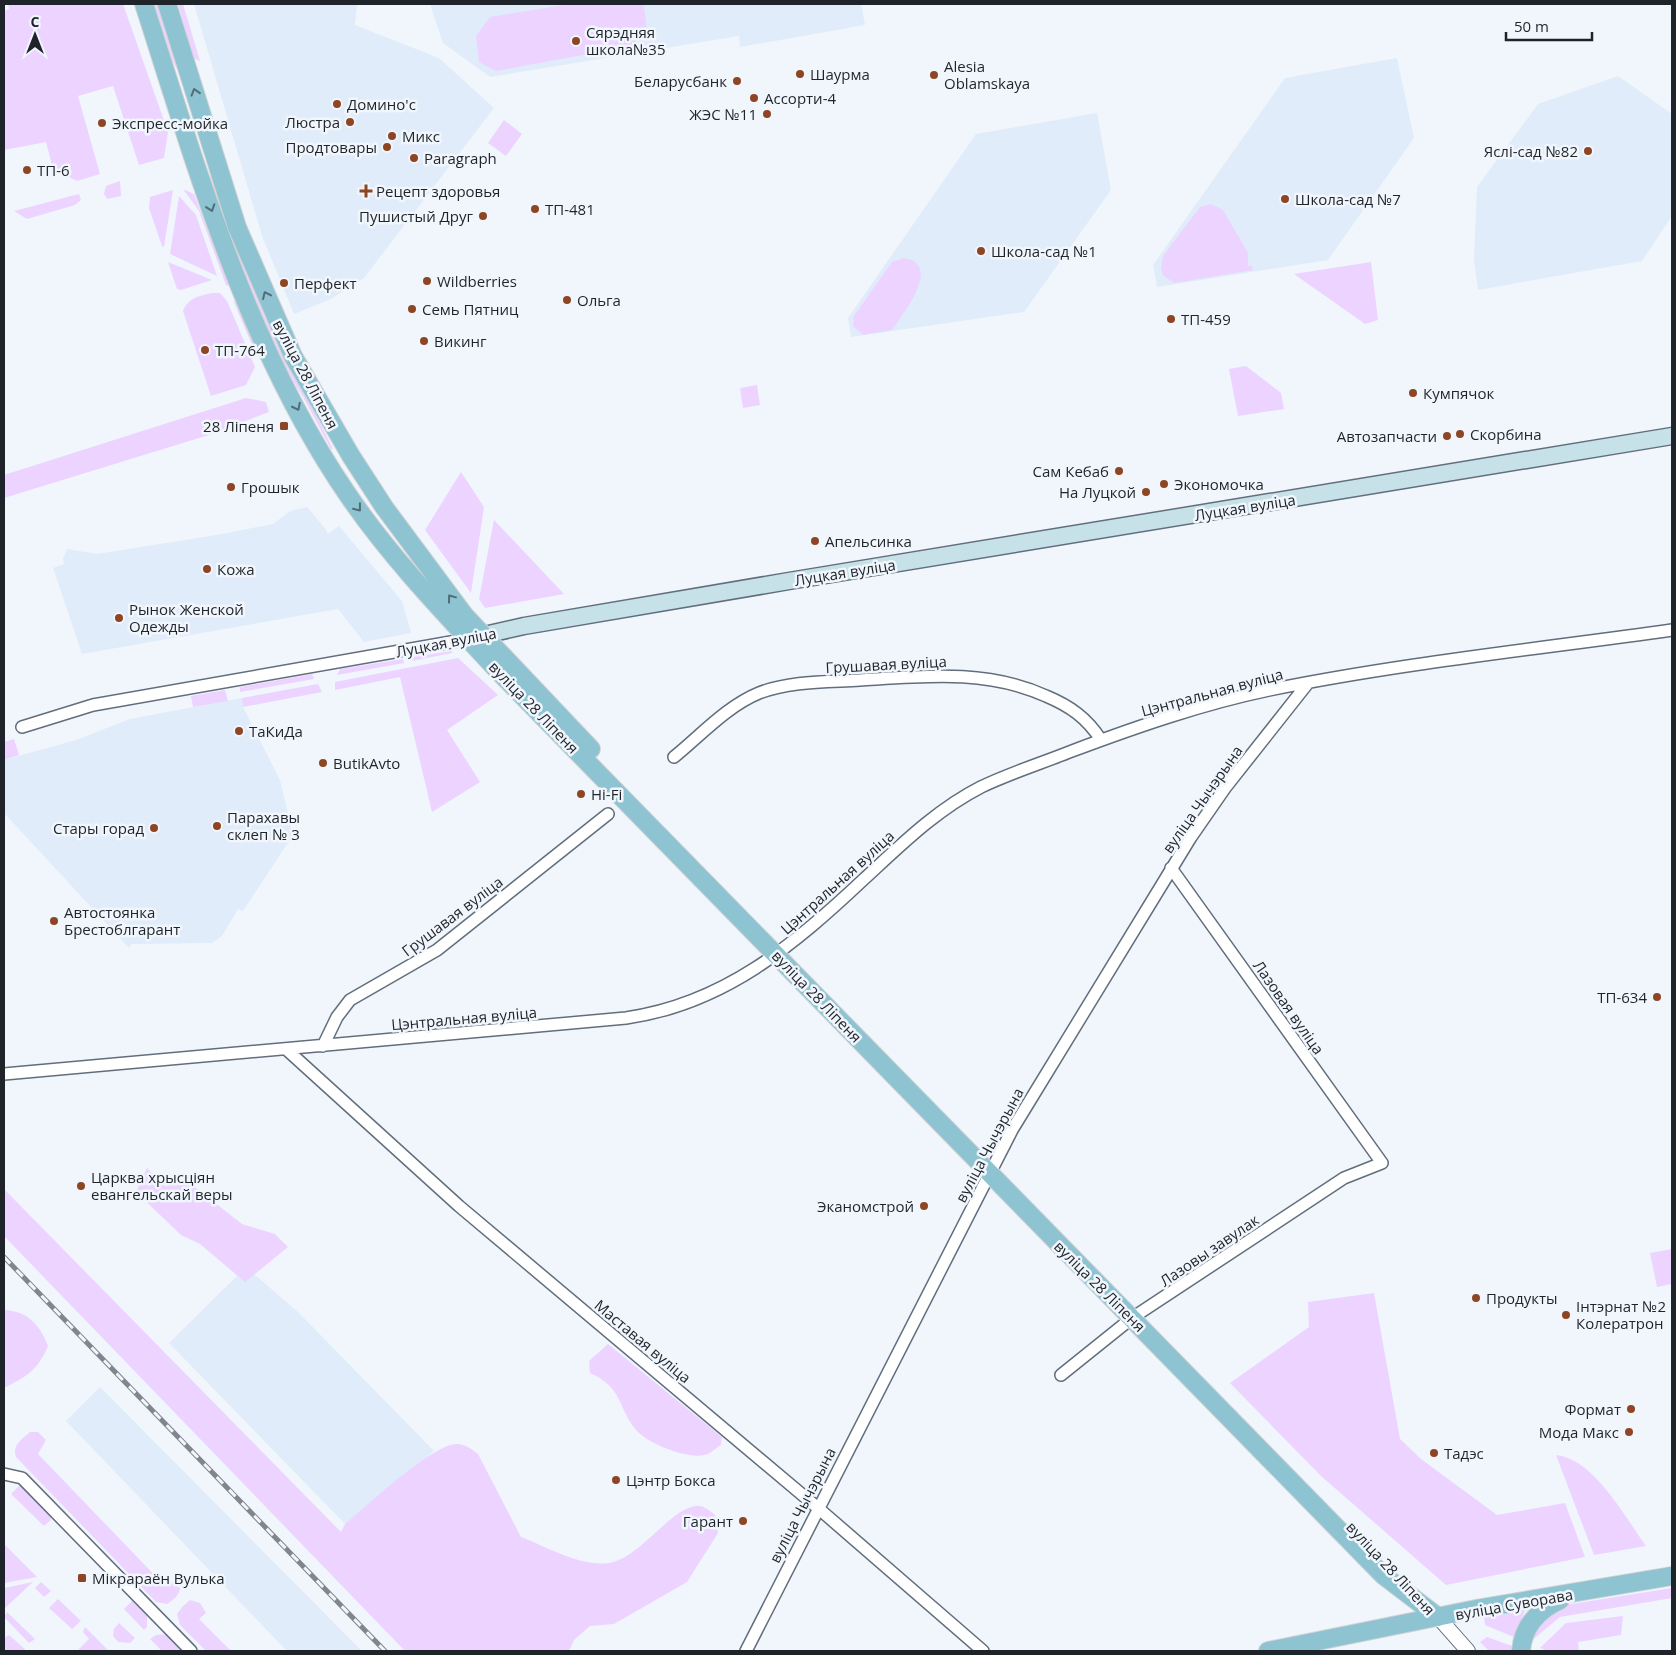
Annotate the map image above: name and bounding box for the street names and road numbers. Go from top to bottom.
street label: вуліца 28 Ліпеня [269,316,343,432]
street label: Луцкая вуліца [1193,489,1297,525]
street label: Луцкая вуліца [793,554,897,590]
street label: Луцкая вуліца [394,622,498,662]
street label: Грушавая вуліца [825,651,947,677]
street label: вуліца 28 Ліпеня [485,657,583,757]
street label: Цэнтральная вуліца [1139,663,1285,721]
street label: вуліца Чычэрына [1157,741,1247,857]
street label: Цэнтральная вуліца [776,826,898,938]
street label: Грушавая вуліца [397,871,507,961]
street label: вуліца 28 Ліпеня [768,946,866,1046]
street label: Лазовая вуліца [1249,956,1329,1058]
street label: Цэнтральная вуліца [390,1002,538,1034]
street label: вуліца Чычэрына [950,1084,1028,1206]
street label: Лазовы завулак [1155,1209,1263,1291]
street label: вуліца 28 Ліпеня [1050,1236,1150,1336]
street label: Маставая вуліца [591,1295,695,1387]
street label: вуліца Чычэрына [764,1444,840,1566]
street label: вуліца 28 Ліпеня [1342,1517,1440,1619]
street label: вуліца Суворава [1454,1584,1574,1624]

